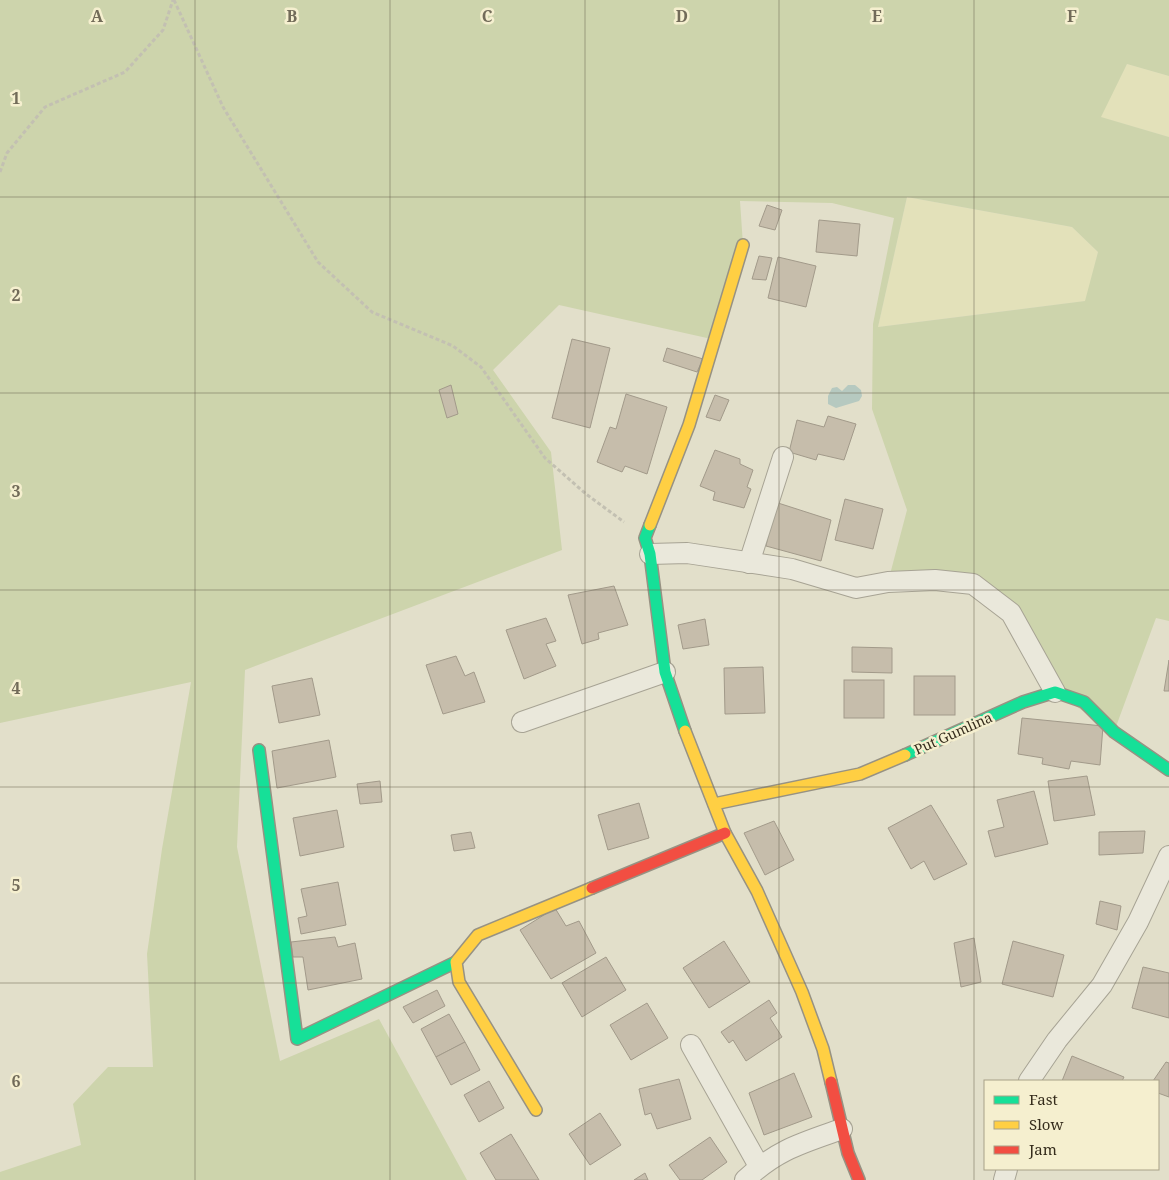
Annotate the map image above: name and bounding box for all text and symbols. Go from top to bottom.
text: A [91,5,104,27]
text: B [287,5,298,27]
text: C [482,5,493,27]
text: D [676,5,688,27]
text: E [872,5,882,27]
text: F [1067,5,1077,27]
text: 1 [11,87,21,109]
text: 2 [11,284,21,306]
text: 3 [11,480,21,502]
text: 4 [11,677,21,699]
street label: Put Gumlina [911,707,995,759]
text: 5 [11,874,21,896]
text: 6 [11,1070,21,1092]
legend [984,1080,1159,1170]
text: Fast [1029,1089,1058,1109]
text: Slow [1029,1114,1063,1134]
text: Jam [1028,1139,1057,1159]

